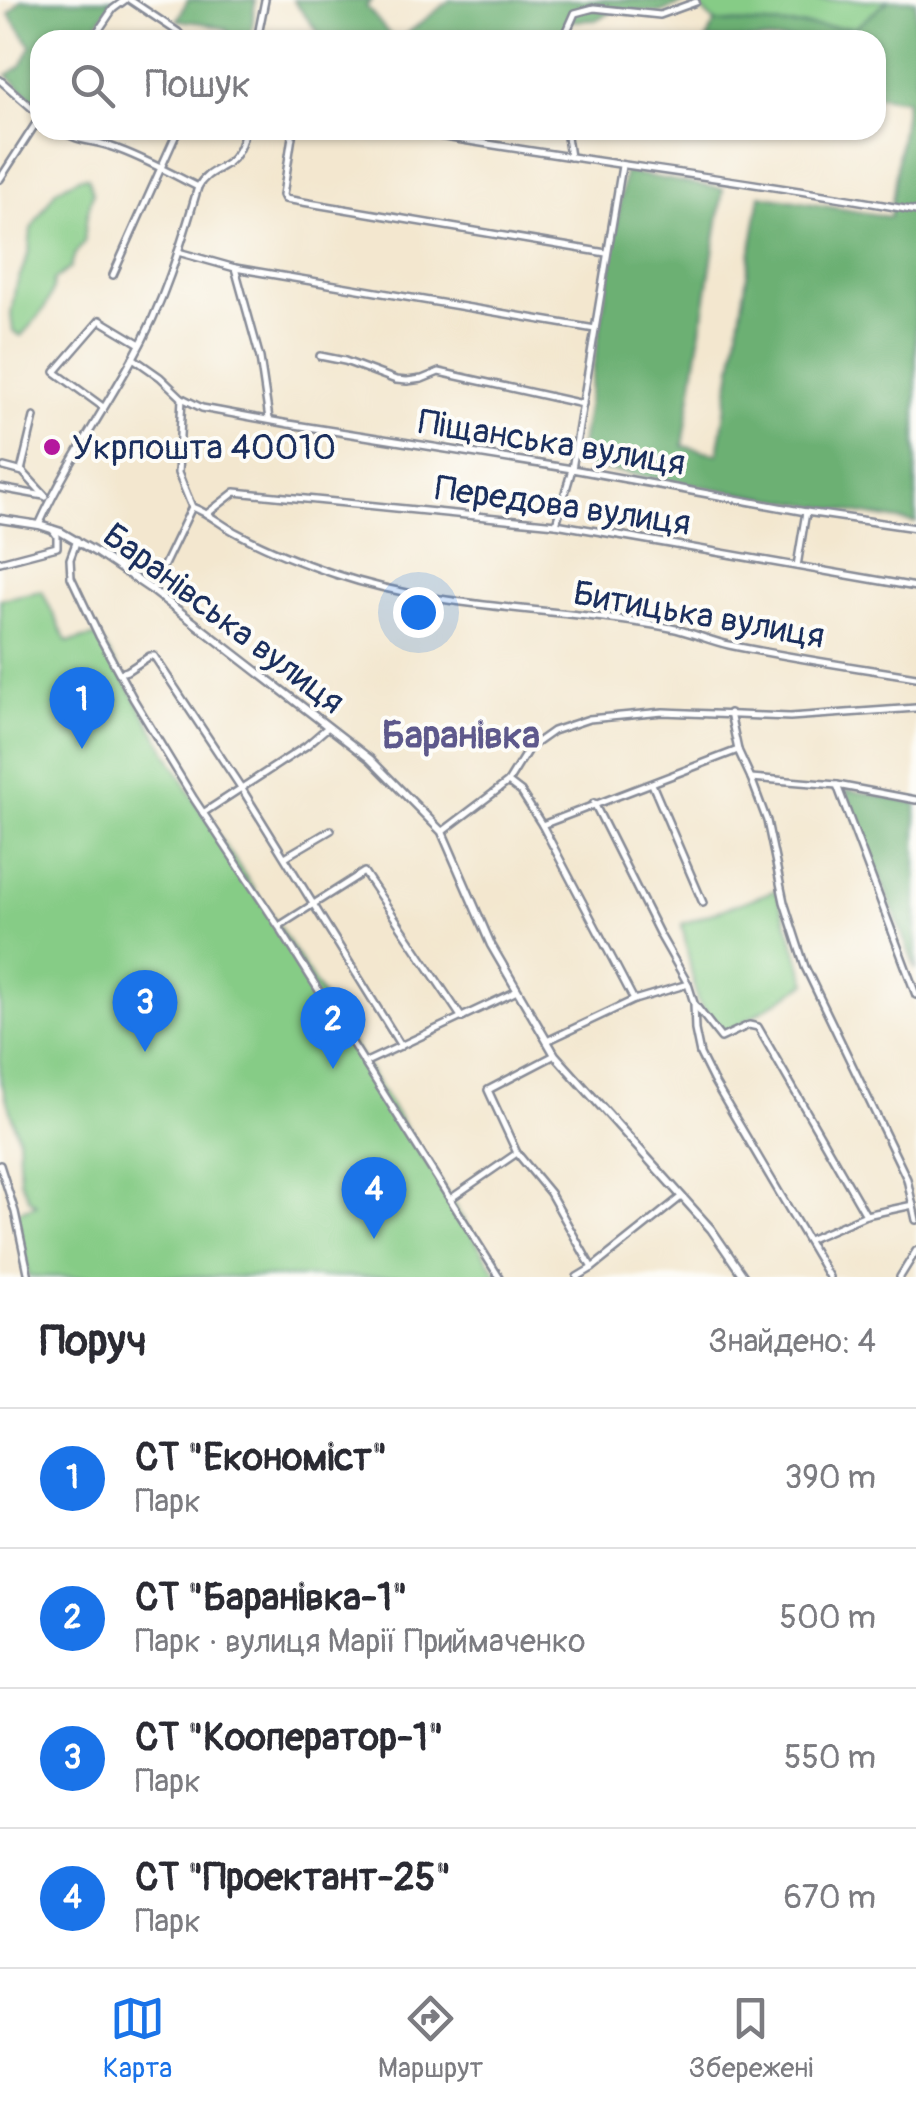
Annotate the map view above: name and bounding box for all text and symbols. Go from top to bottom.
search box [30,30,886,140]
icon: search [65,58,120,113]
text: Пошук [145,61,251,109]
street label: Піщанська вулиця [415,400,688,486]
place label: Укрпошта 40010 [72,426,336,470]
marker: Укрпошта 40010 [41,436,63,458]
street label: Передова вулиця [432,466,693,546]
street label: Баранівська вулиця [94,514,353,724]
street label: Битицька вулиця [570,571,828,659]
your location [393,587,444,638]
pin: 1 [49,666,114,749]
district label: Баранівка [382,712,540,760]
pin: 3 [112,970,178,1052]
pin: 2 [300,986,366,1069]
pin: 4 [342,1156,406,1239]
text: Поруч [40,1316,147,1368]
text: Знайдено: 4 [708,1322,876,1362]
text: СТ "Економіст" [135,1434,387,1482]
text: 1 [66,1458,79,1498]
text: 390 m [784,1458,876,1498]
text: Парк [135,1482,201,1522]
text: СТ "Баранівка-1" [135,1574,407,1622]
text: 2 [64,1598,81,1638]
text: 500 m [780,1598,876,1638]
text: Парк · вулиця Марії Приймаченко [135,1622,585,1662]
text: СТ "Кооператор-1" [135,1714,443,1762]
text: 3 [64,1738,81,1778]
text: 550 m [784,1738,876,1778]
text: Парк [135,1762,201,1802]
text: СТ "Проектант-25" [135,1854,451,1902]
text: 4 [63,1878,82,1918]
text: 670 m [784,1878,876,1918]
text: Парк [135,1902,201,1942]
tab: Карта [103,1991,172,2086]
tab: Маршрут [378,1991,483,2086]
tab: Збережені [689,1991,813,2086]

